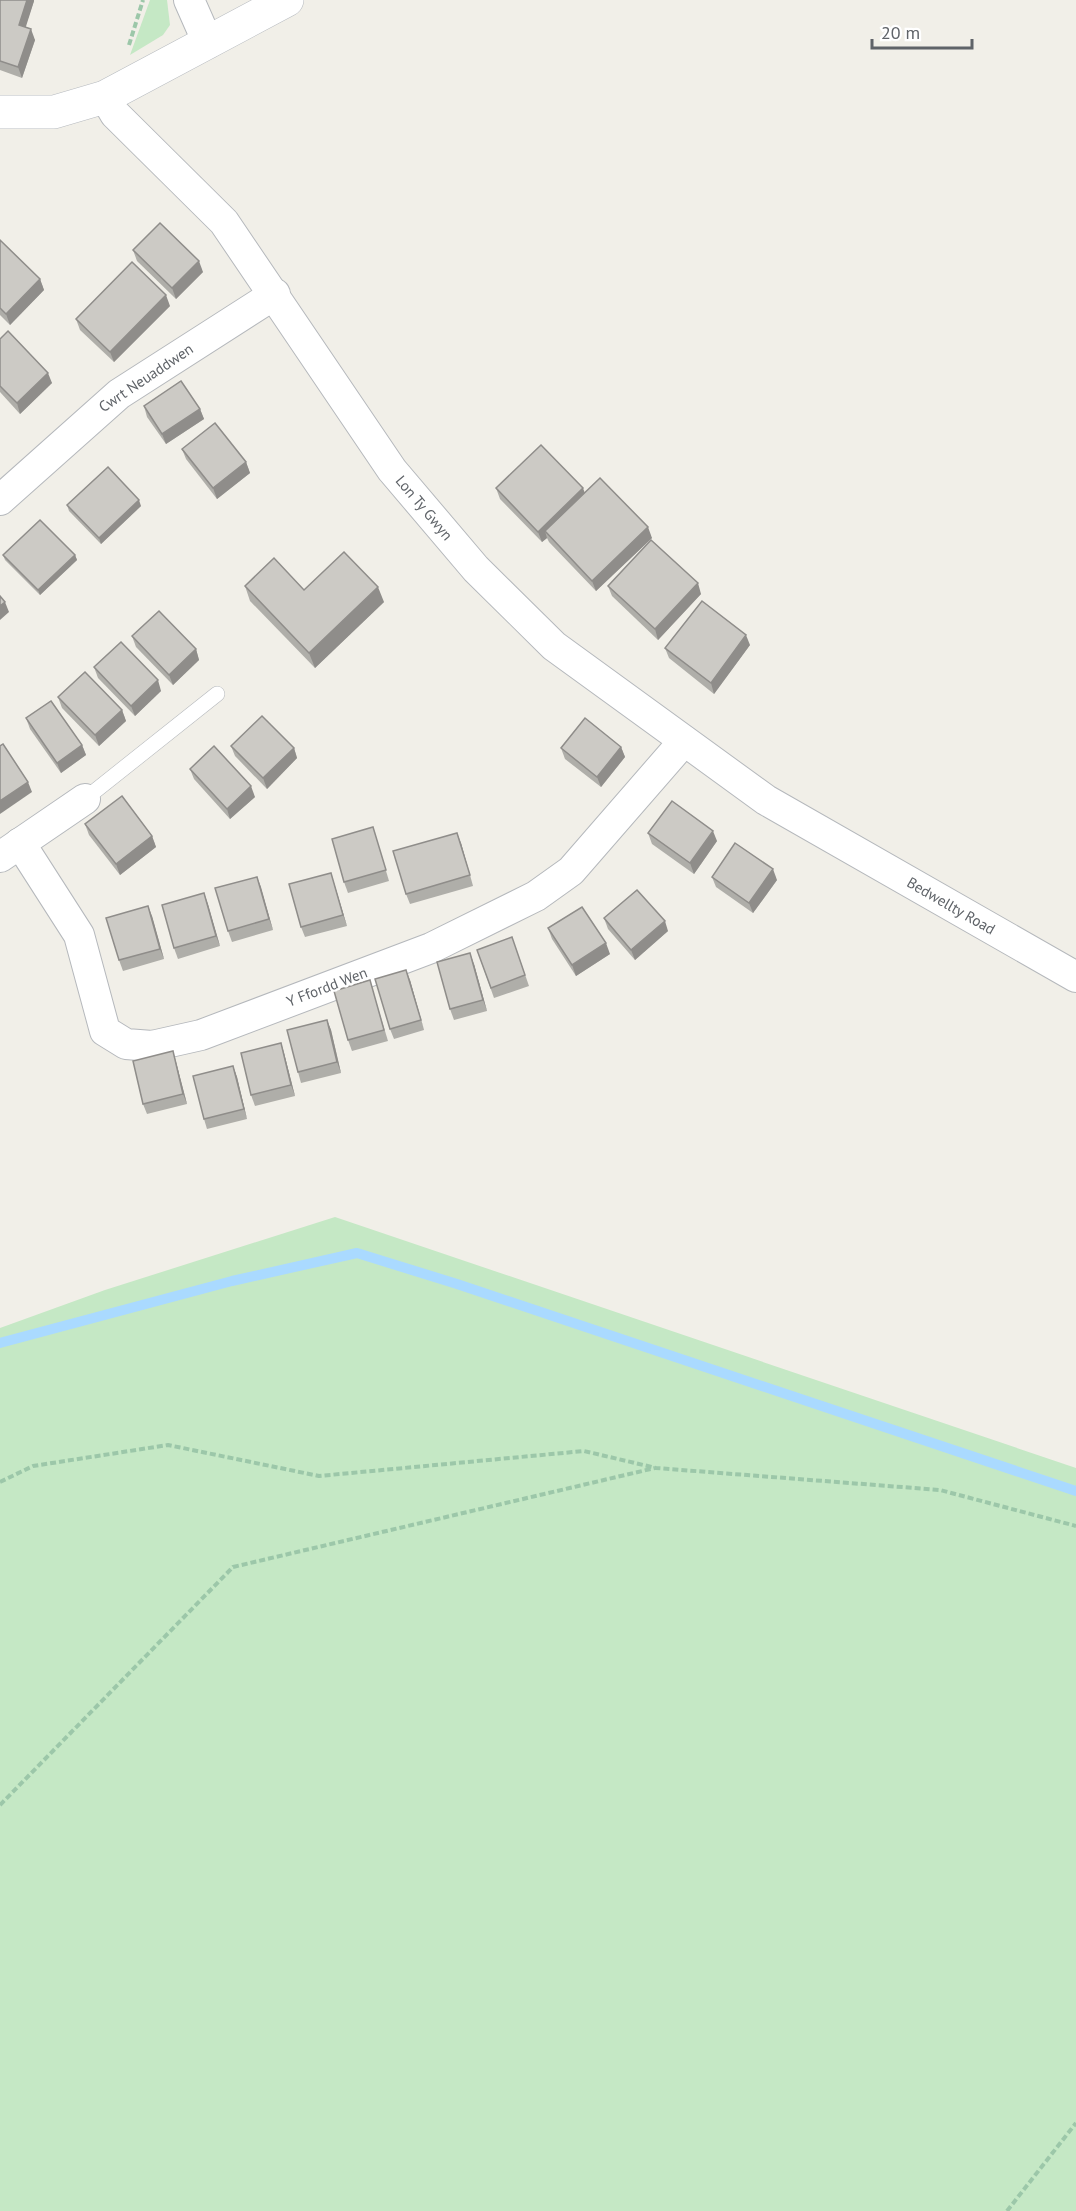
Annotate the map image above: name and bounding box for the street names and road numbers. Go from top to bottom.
street label: Cwrt Neuaddwen [95,339,197,416]
street label: Lon Ty Gwyn [392,471,457,544]
street label: Bedwellty Road [904,873,999,939]
street label: Y Ffordd Wen [284,962,370,1011]

